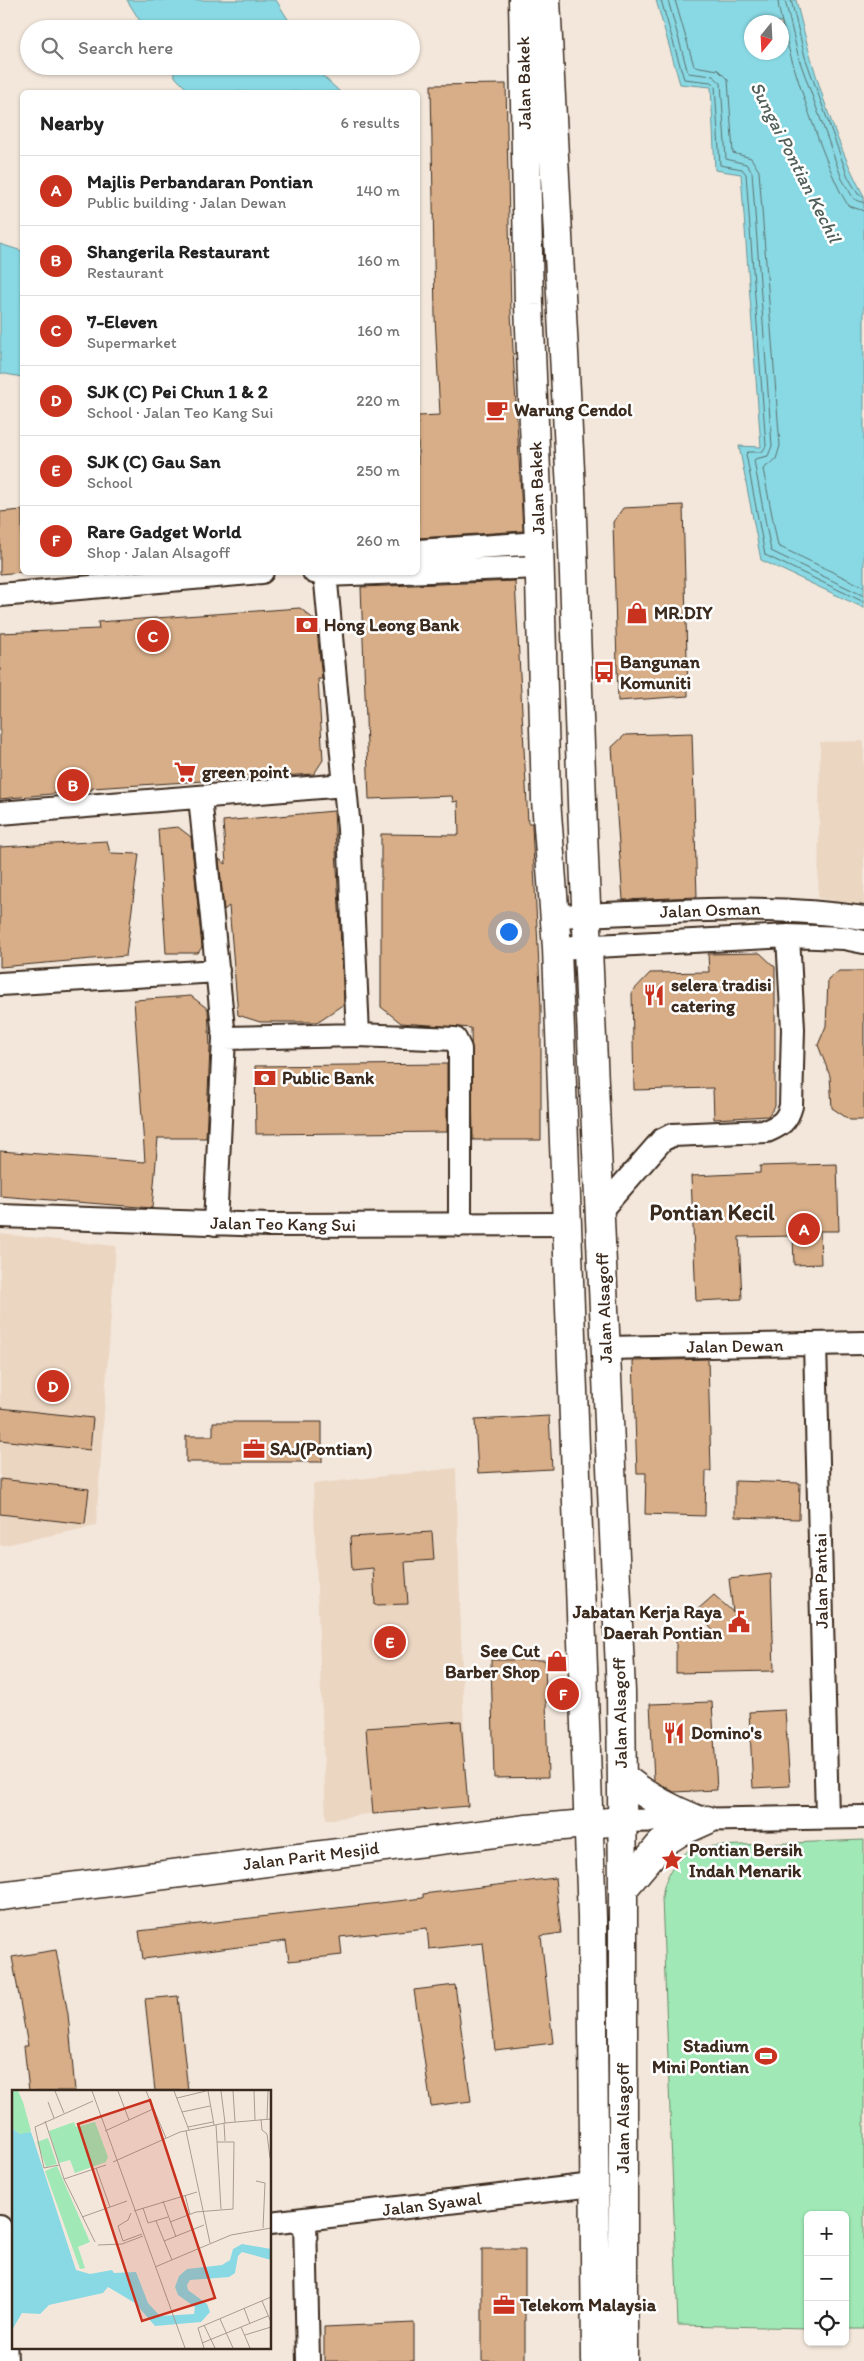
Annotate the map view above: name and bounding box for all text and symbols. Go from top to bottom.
north arrow [744,15,789,60]
search box [20,20,420,75]
icon: search [38,34,66,62]
street label: Jalan Bakek [512,35,536,130]
text: Search here [78,36,173,59]
water label: Sungai Pontian Kechil [745,78,847,248]
text: Nearby [40,110,104,135]
text: 6 results [340,113,400,132]
text: Majlis Perbandaran Pontian [87,170,313,193]
text: A [51,181,61,200]
text: 140 m [356,181,400,200]
text: Public building · Jalan Dewan [87,193,286,212]
text: Shangerila Restaurant [87,240,270,263]
text: B [51,251,61,270]
text: 160 m [357,251,400,270]
text: Restaurant [87,263,164,282]
text: 7-Eleven [87,310,158,333]
text: C [51,321,61,340]
text: 160 m [357,321,400,340]
text: Supermarket [87,333,177,352]
text: SJK (C) Pei Chun 1 & 2 [87,380,268,403]
text: D [51,391,61,410]
text: 220 m [356,391,400,410]
cafe icon: Warung Cendol [484,397,510,423]
place label: Warung Cendol [514,399,633,421]
text: School · Jalan Teo Kang Sui [87,403,273,422]
street label: Jalan Bakek [524,440,550,535]
text: SJK (C) Gau San [87,450,221,473]
text: E [52,461,60,480]
text: 250 m [356,461,400,480]
text: School [87,473,133,492]
text: Rare Gadget World [87,520,242,543]
text: F [52,531,60,550]
text: 260 m [356,531,400,550]
text: Shop · Jalan Alsagoff [87,543,230,562]
shop icon: MR.DIY [624,600,650,626]
place label: MR.DIY [654,602,713,624]
bank icon: Hong Leong Bank [294,612,320,638]
place label: Hong Leong Bank [324,614,460,636]
pin: C [137,617,169,655]
place label: Bangunan Komuniti [620,651,701,694]
bus stop icon: Bangunan Komuniti [591,659,617,685]
supermarket icon: green point [172,759,198,785]
place label: green point [202,761,289,783]
pin: B [57,766,89,804]
street label: Jalan Osman [659,897,761,923]
your location [496,919,522,945]
place label: selera tradisi catering [671,974,772,1017]
restaurant icon: selera tradisi catering [641,982,667,1008]
bank icon: Public Bank [252,1065,278,1091]
place label: Public Bank [282,1067,375,1089]
district label: Pontian Kecil [650,1199,775,1226]
pin: A [788,1210,820,1248]
street label: Jalan Teo Kang Sui [210,1212,356,1236]
street label: Jalan Alsagoff [591,1251,617,1364]
street label: Jalan Dewan [686,1334,784,1358]
pin: D [37,1367,69,1405]
office icon: SAJ(Pontian) [241,1436,267,1462]
place label: SAJ(Pontian) [270,1438,373,1460]
street label: Jalan Pantai [809,1533,833,1629]
place label: Jabatan Kerja Raya Daerah Pontian [572,1601,723,1644]
public building icon: Jabatan Kerja Raya Daerah Pontian [726,1609,752,1635]
pin: E [374,1623,406,1661]
place label: See Cut Barber Shop [445,1640,540,1683]
shop icon: See Cut Barber Shop [544,1648,570,1674]
street label: Jalan Alsagoff [608,1657,632,1769]
pin: F [547,1675,579,1713]
restaurant icon: Domino's [661,1720,687,1746]
place label: Domino's [691,1722,762,1744]
street label: Jalan Parit Mesjid [242,1837,380,1875]
place label: Pontian Bersih Indah Menarik [689,1839,803,1882]
place icon: Pontian Bersih Indah Menarik [659,1847,685,1873]
place label: Stadium Mini Pontian [652,2035,750,2078]
sports icon: Stadium Mini Pontian [753,2043,779,2069]
street label: Jalan Alsagoff [612,2062,634,2173]
inset map [12,2090,271,2348]
street label: Jalan Syawal [381,2187,483,2221]
map controls [804,2211,849,2346]
button: + [804,2211,849,2256]
button: − [804,2256,849,2301]
office icon: Telekom Malaysia [491,2292,517,2318]
place label: Telekom Malaysia [519,2294,657,2316]
button: locate [804,2301,849,2346]

